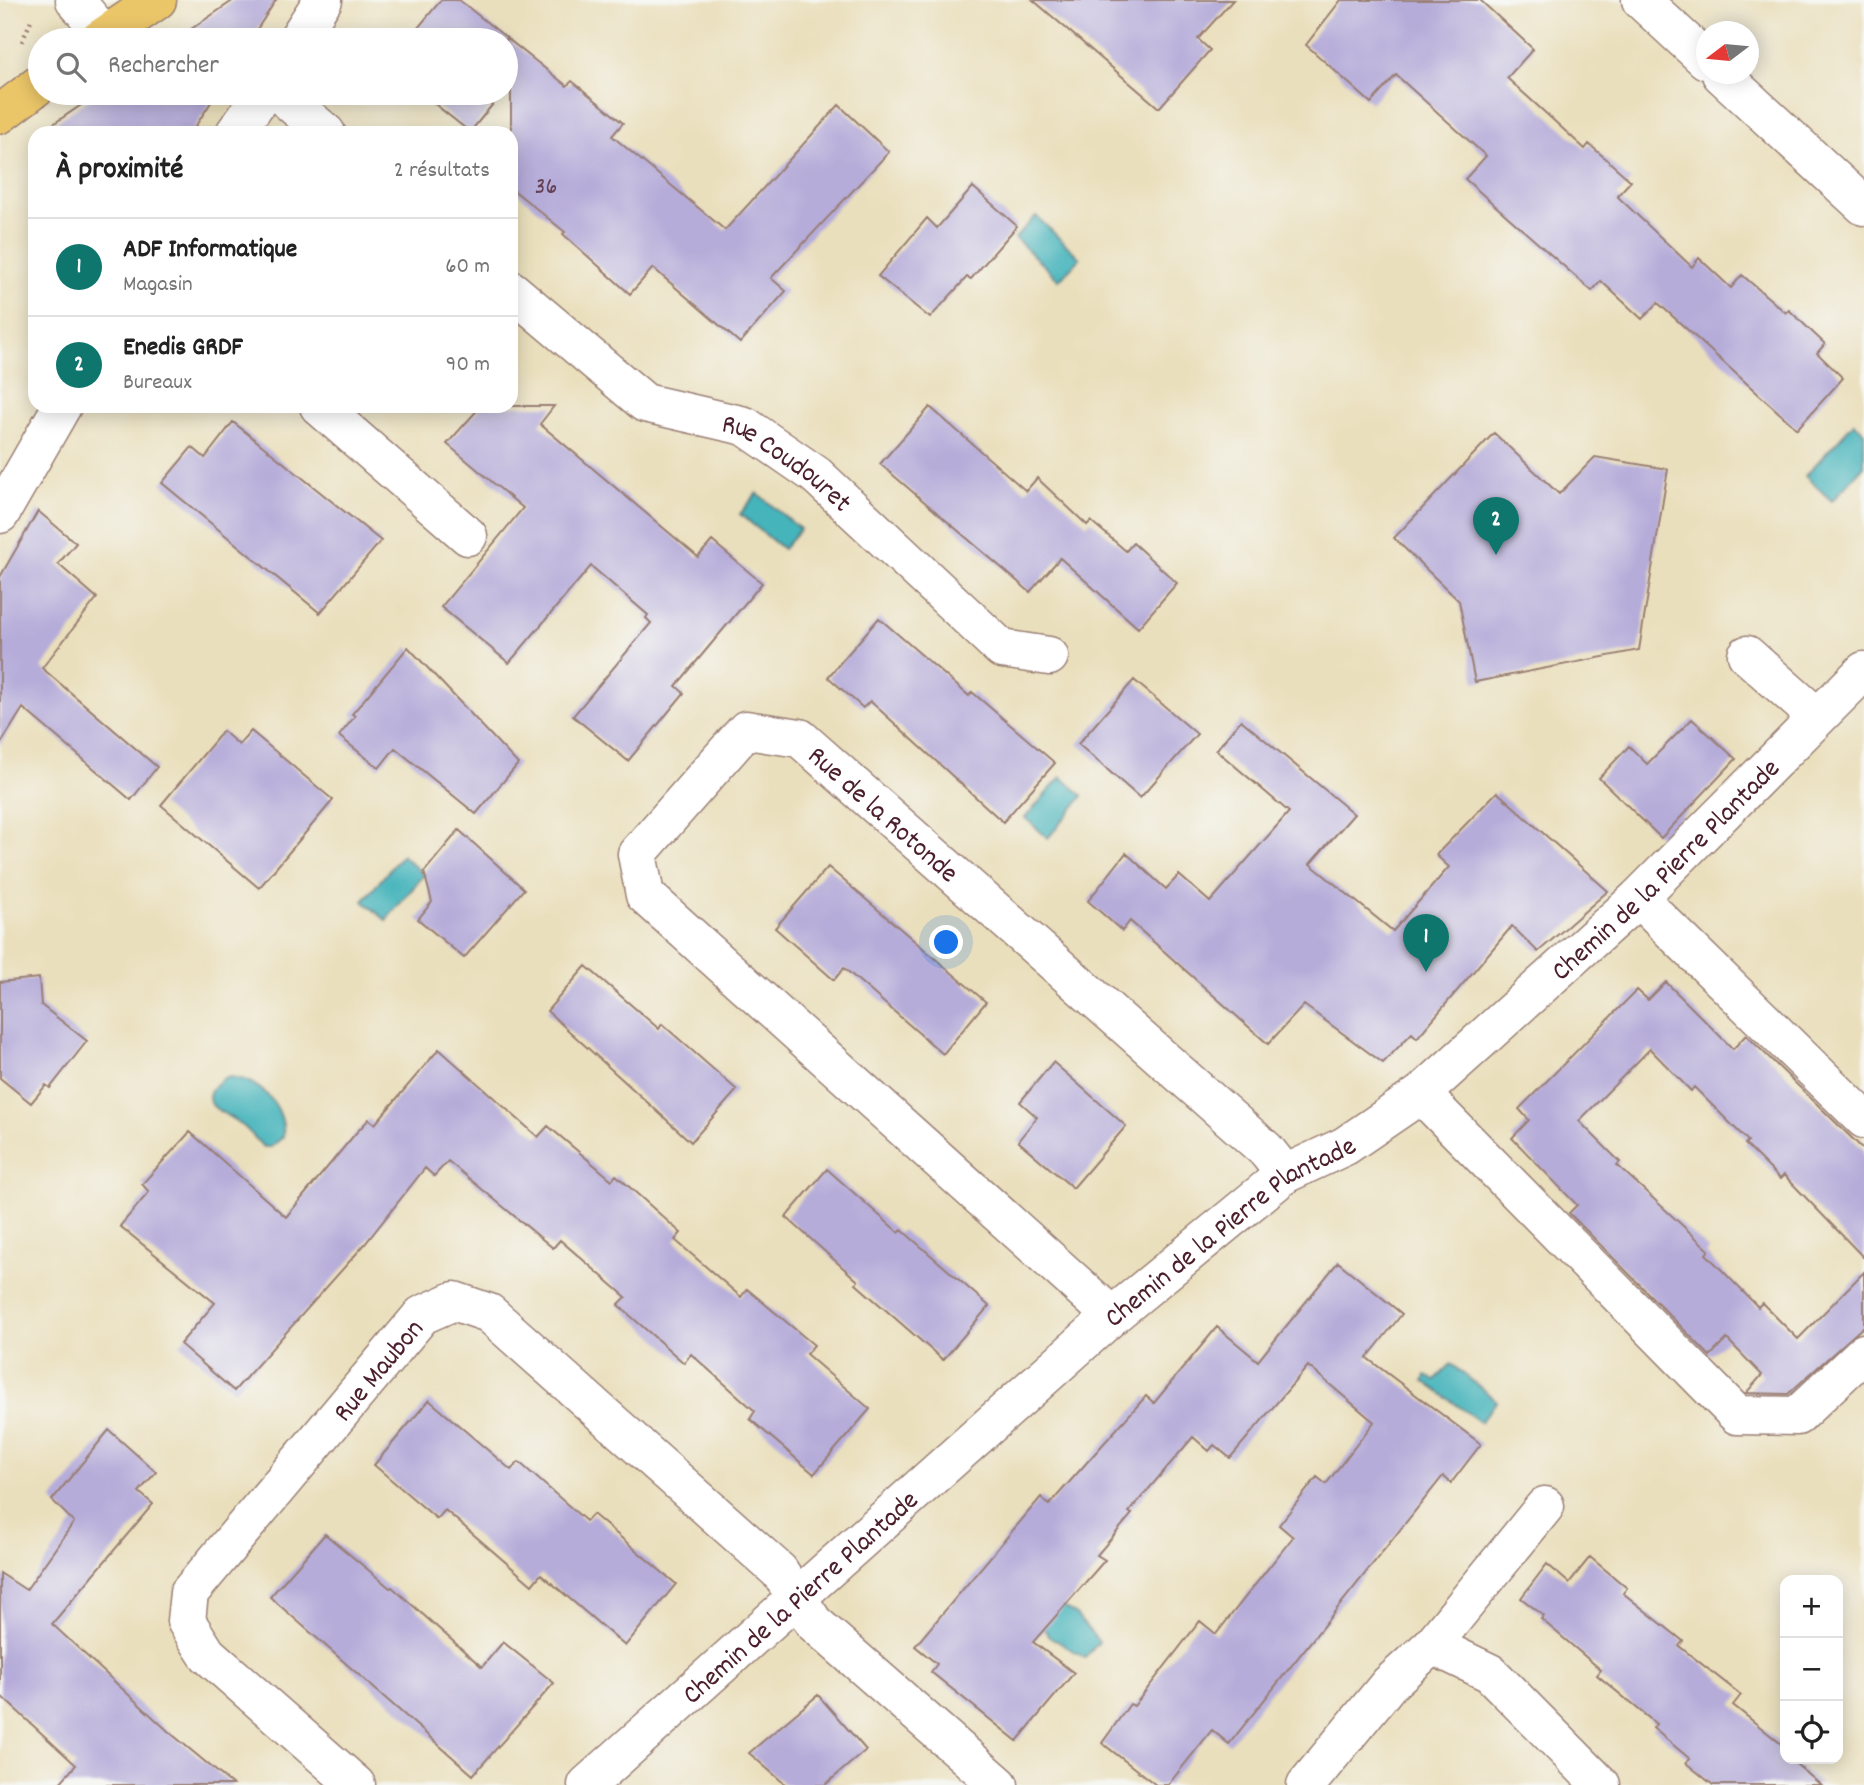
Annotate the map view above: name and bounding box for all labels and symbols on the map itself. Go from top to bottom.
north arrow [1696,21,1759,84]
house number: 36 [535,171,557,205]
street label: Rue Coudouret [717,406,859,524]
pin: 2 [1473,497,1519,555]
street label: Rue de la Rotonde [797,739,966,894]
street label: Chemin de la Pierre Plantade [1544,751,1791,992]
pin: 1 [1403,914,1449,972]
your location [929,925,963,959]
street label: Chemin de la Pierre Plantade [1097,1129,1366,1339]
street label: Rue Maubon [326,1312,436,1432]
street label: Chemin de la Pierre Plantade [675,1483,929,1716]

